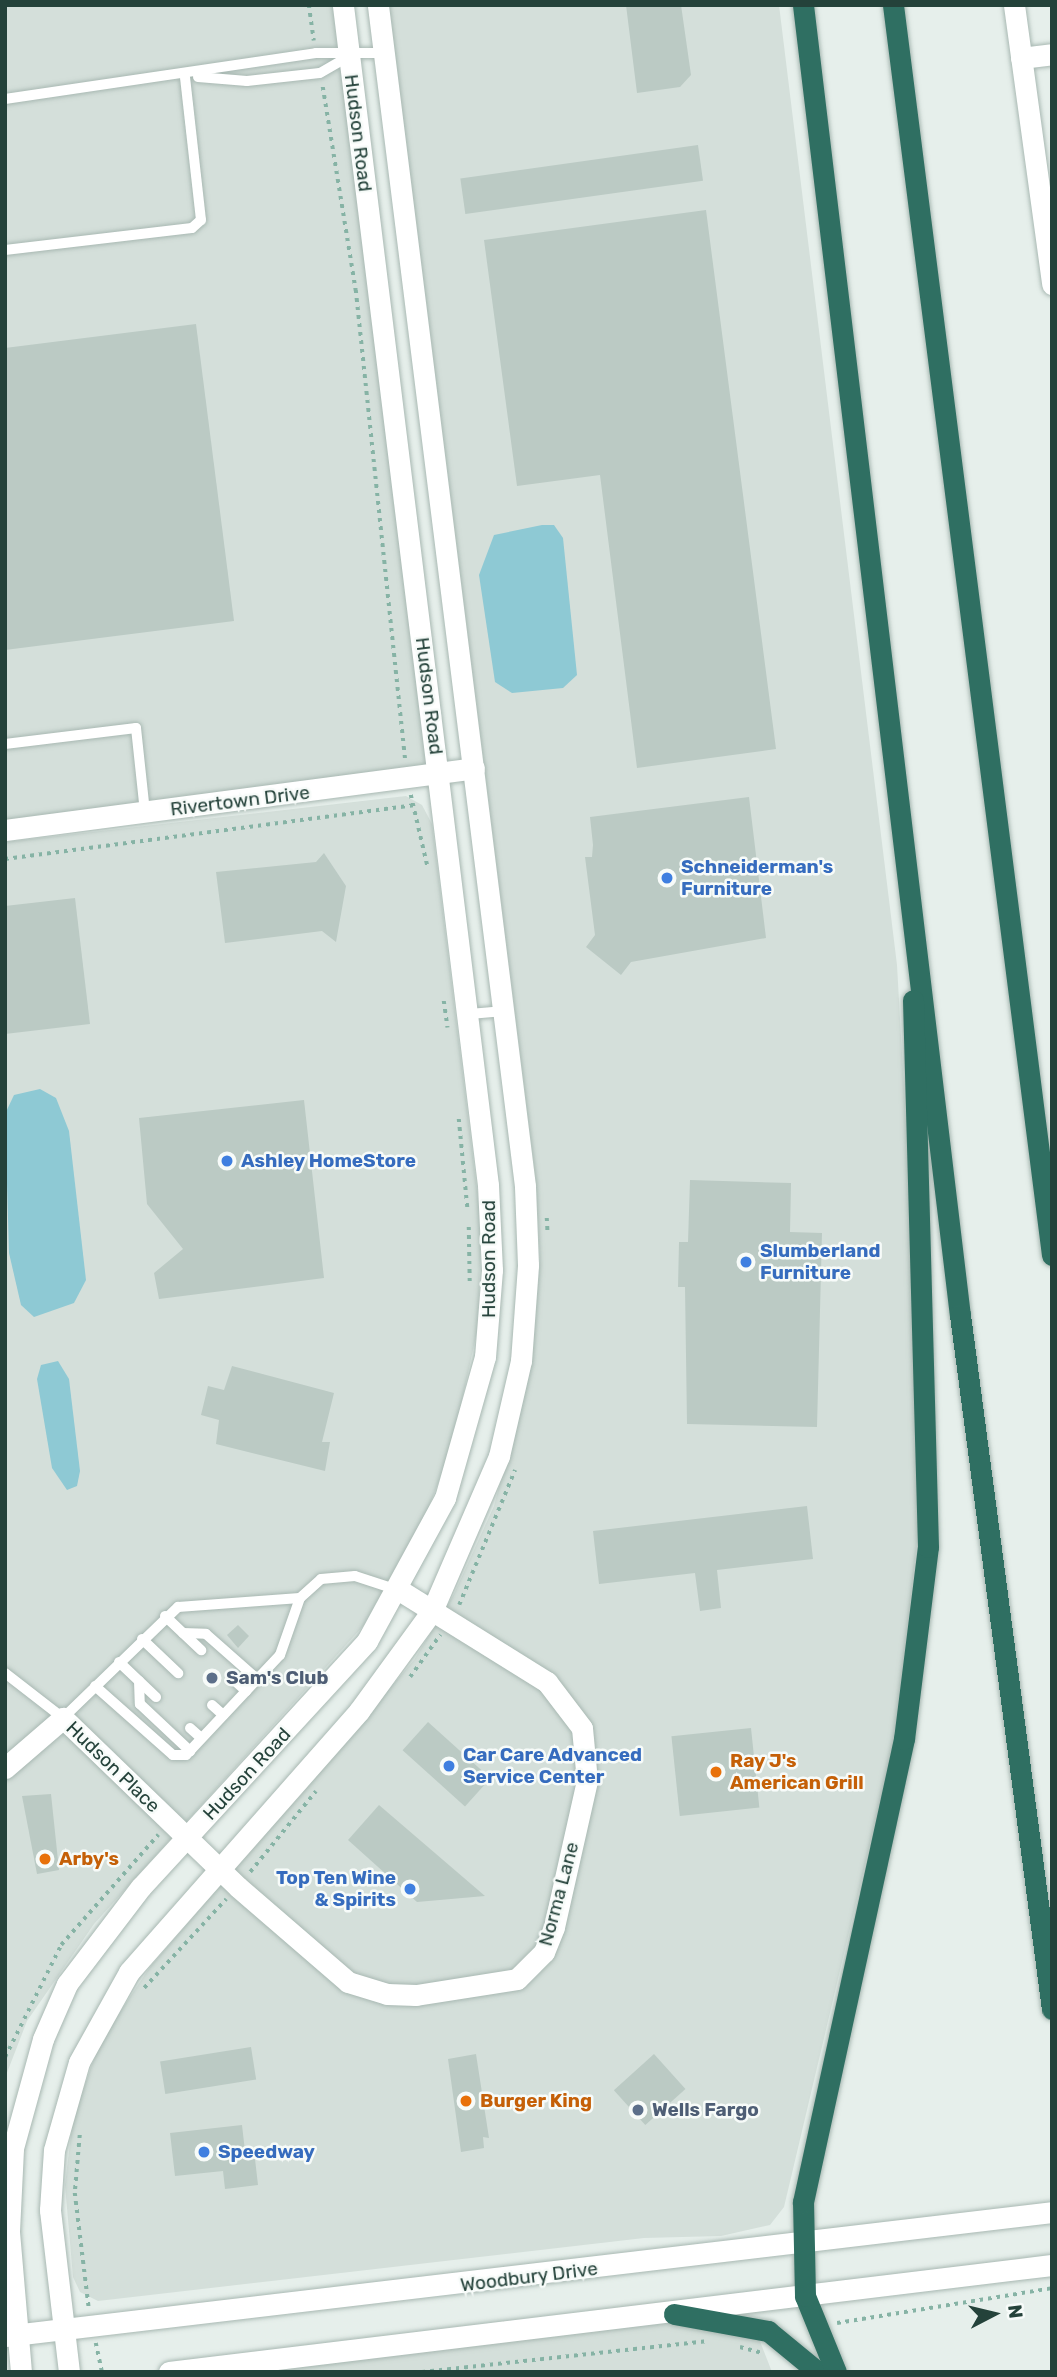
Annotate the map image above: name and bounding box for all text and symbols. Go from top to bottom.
street label: Hudson Road [339,73,377,193]
street label: Hudson Road [410,636,448,756]
street label: Rivertown Drive [169,781,311,821]
place label: Schneiderman's Furniture [681,856,833,900]
marker: Schneiderman's Furniture [659,870,675,886]
place label: Ashley HomeStore [241,1150,416,1172]
marker: Ashley HomeStore [219,1153,235,1169]
street label: Hudson Road [478,1200,500,1318]
place label: Slumberland Furniture [760,1240,880,1284]
marker: Slumberland Furniture [738,1254,754,1270]
place label: Sam's Club [226,1667,329,1689]
marker: Sam's Club [204,1670,220,1686]
street label: Hudson Place [61,1717,165,1817]
street label: Hudson Road [198,1723,296,1825]
place label: Car Care Advanced Service Center [463,1744,643,1788]
place label: Ray J's American Grill [730,1750,864,1794]
marker: Car Care Advanced Service Center [441,1758,457,1774]
marker: Ray J's American Grill [708,1764,724,1780]
street label: Norma Lane [534,1840,584,1948]
place label: Arby's [59,1848,119,1870]
marker: Arby's [37,1851,53,1867]
place label: Top Ten Wine & Spirits [275,1867,396,1911]
marker: Top Ten Wine & Spirits [402,1881,418,1897]
place label: Burger King [480,2090,592,2112]
marker: Burger King [458,2093,474,2109]
place label: Wells Fargo [652,2099,759,2121]
marker: Wells Fargo [630,2102,646,2118]
place label: Speedway [218,2141,315,2163]
marker: Speedway [196,2144,212,2160]
street label: Woodbury Drive [459,2257,599,2297]
north arrow [959,2279,1029,2349]
text: N [1003,2303,1028,2320]

